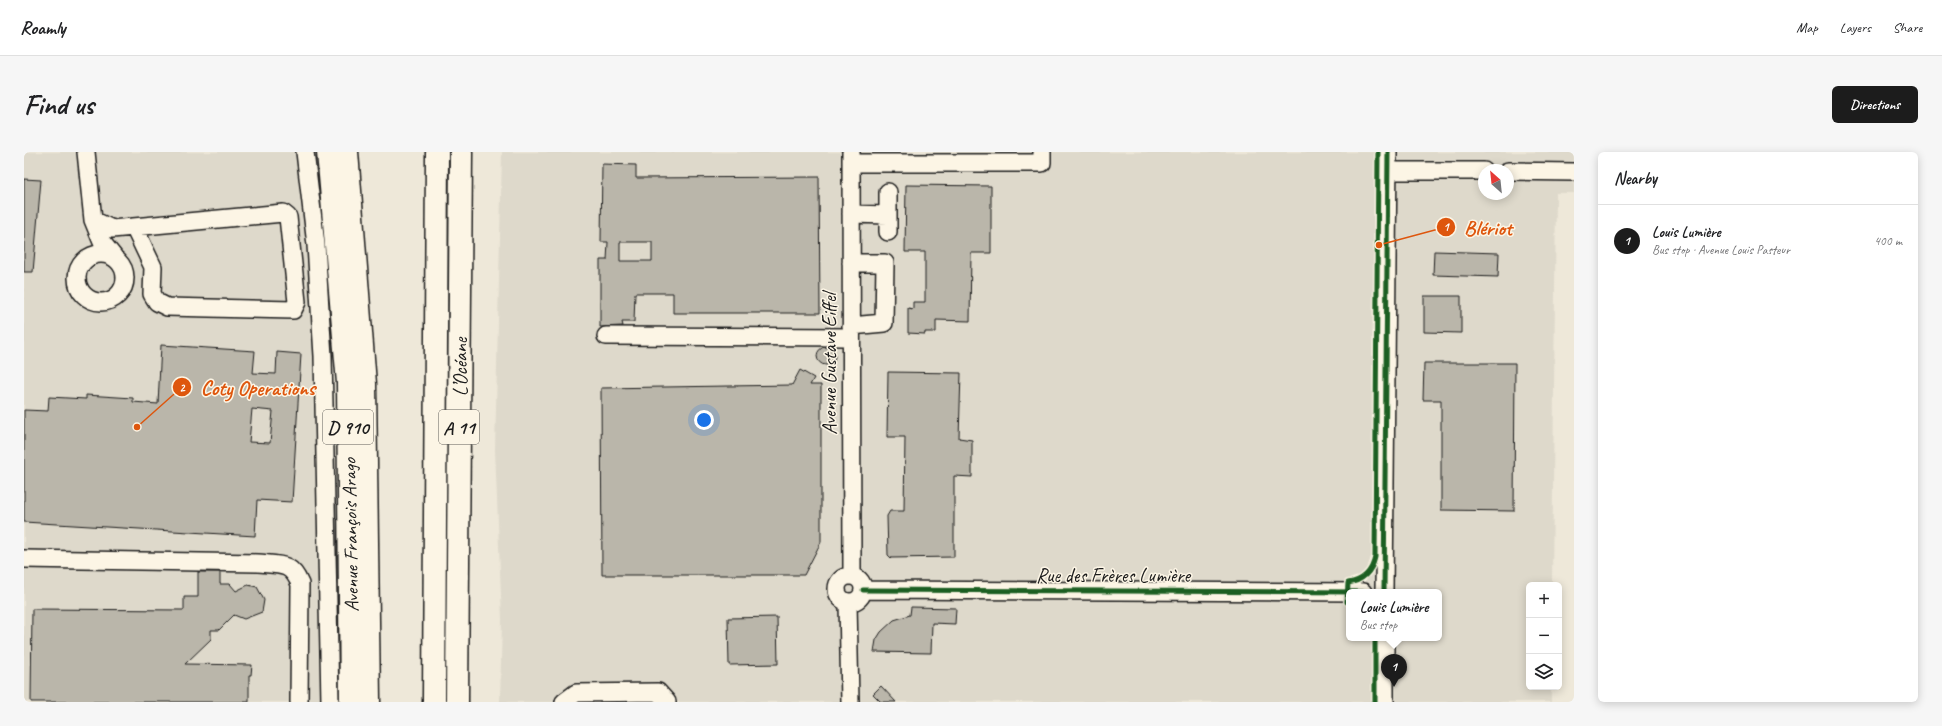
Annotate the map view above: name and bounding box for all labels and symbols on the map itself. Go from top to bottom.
north arrow [1478,164,1514,200]
callout: Blériot [1436,211,1520,244]
text: Blériot [1464,215,1515,241]
text: 1 [1443,219,1450,235]
street label: Avenue Gustave Eiffel [817,290,842,435]
street label: L’Océane [448,336,473,396]
callout: Coty Operations [172,371,323,404]
text: Coty Operations [201,375,318,402]
text: 2 [179,380,186,396]
road number: D 910 [323,410,373,444]
road number: A 11 [439,410,479,444]
your location [694,410,714,430]
street label: Avenue François Arago [337,457,364,612]
street label: Rue des Frères Lumière [1036,563,1192,588]
pin: 1 [1381,654,1407,687]

